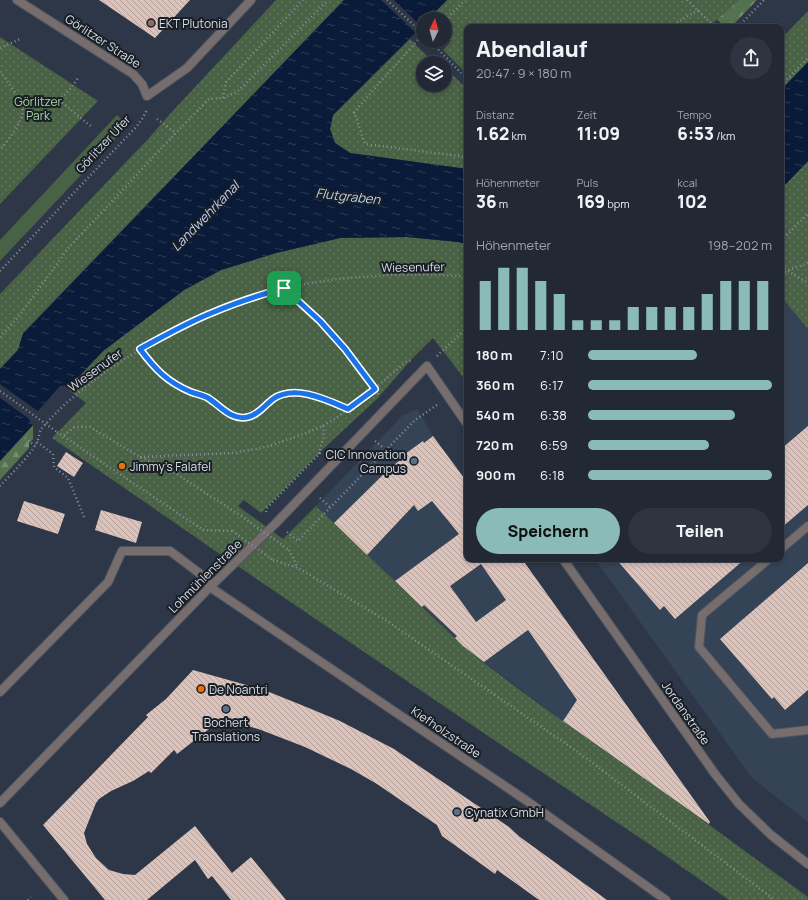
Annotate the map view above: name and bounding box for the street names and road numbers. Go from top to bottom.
street label: Görlitzer Straße [62,10,144,72]
street label: Görlitzer Ufer [72,111,135,177]
street label: Wiesenufer [381,258,446,276]
street label: Wiesenufer [64,344,126,396]
street label: Lohmühlenstraße [164,535,246,617]
street label: Jordanstraße [658,678,714,748]
street label: Kiefholzstraße [408,702,484,762]

